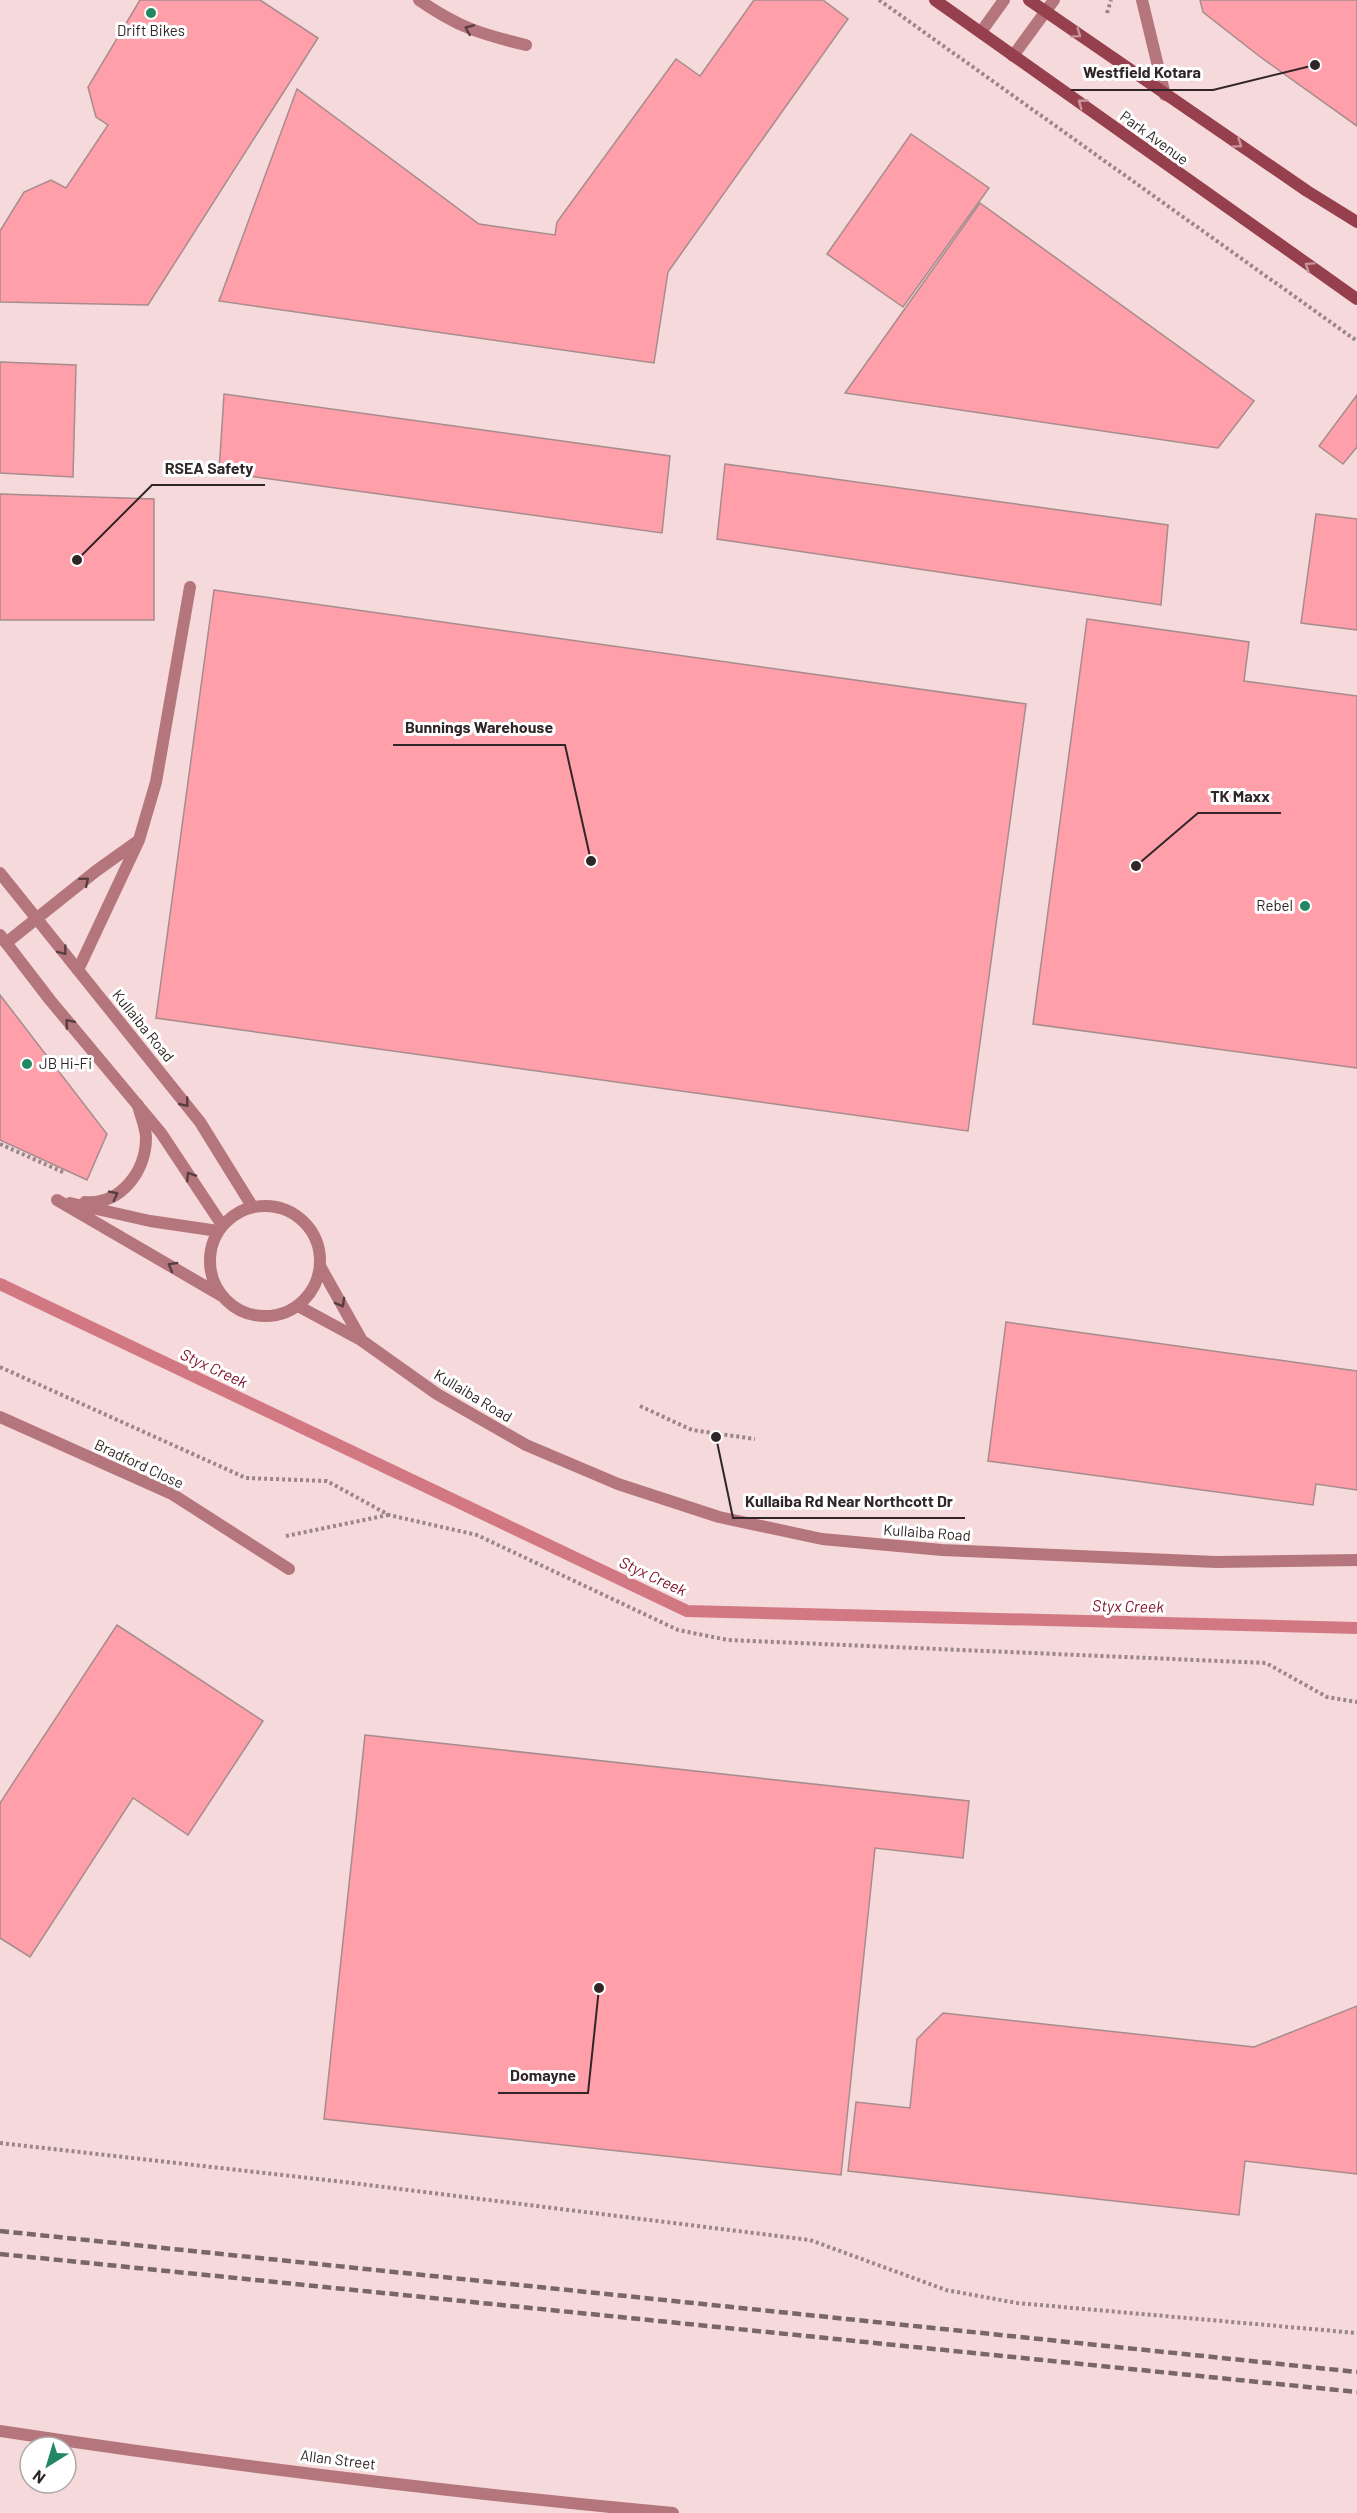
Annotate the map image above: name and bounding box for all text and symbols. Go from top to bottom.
marker: Drift Bikes [144,6,158,20]
place label: Drift Bikes [117,21,185,39]
one-way arrow [465,24,476,36]
one-way arrow [1070,27,1081,38]
callout: Westfield Kotara [1071,56,1213,90]
text: Westfield Kotara [1083,62,1201,81]
one-way arrow [1077,99,1088,110]
street label: Park Avenue [1117,106,1192,168]
one-way arrow [1231,137,1242,148]
one-way arrow [1304,262,1315,273]
callout: RSEA Safety [152,451,265,485]
text: RSEA Safety [165,458,253,477]
callout: Bunnings Warehouse [393,711,565,745]
text: Bunnings Warehouse [405,717,553,736]
callout: TK Maxx [1198,779,1281,813]
text: TK Maxx [1210,786,1270,805]
one-way arrow [78,877,89,888]
place label: Rebel [1256,896,1293,914]
marker: Rebel [1298,899,1312,913]
one-way arrow [56,944,67,955]
street label: Kullaiba Road [109,986,178,1065]
one-way arrow [65,1019,76,1030]
place label: JB Hi-Fi [39,1054,92,1072]
marker: JB Hi-Fi [20,1057,34,1071]
one-way arrow [178,1096,189,1107]
one-way arrow [186,1172,197,1183]
one-way arrow [107,1191,118,1202]
one-way arrow [168,1262,178,1274]
one-way arrow [334,1297,345,1307]
water label: Styx Creek [178,1344,251,1391]
street label: Kullaiba Road [431,1365,516,1425]
street label: Bradford Close [92,1435,187,1492]
callout: Kullaiba Rd Near Northcott Dr [733,1484,965,1518]
text: Kullaiba Rd Near Northcott Dr [745,1491,953,1510]
street label: Kullaiba Road [883,1520,971,1544]
water label: Styx Creek [617,1552,690,1599]
water label: Styx Creek [1092,1595,1164,1616]
callout: Domayne [498,2059,588,2093]
text: Domayne [510,2065,576,2084]
north arrow [18,2435,78,2495]
street label: Allan Street [299,2445,377,2473]
text: N [29,2467,49,2488]

